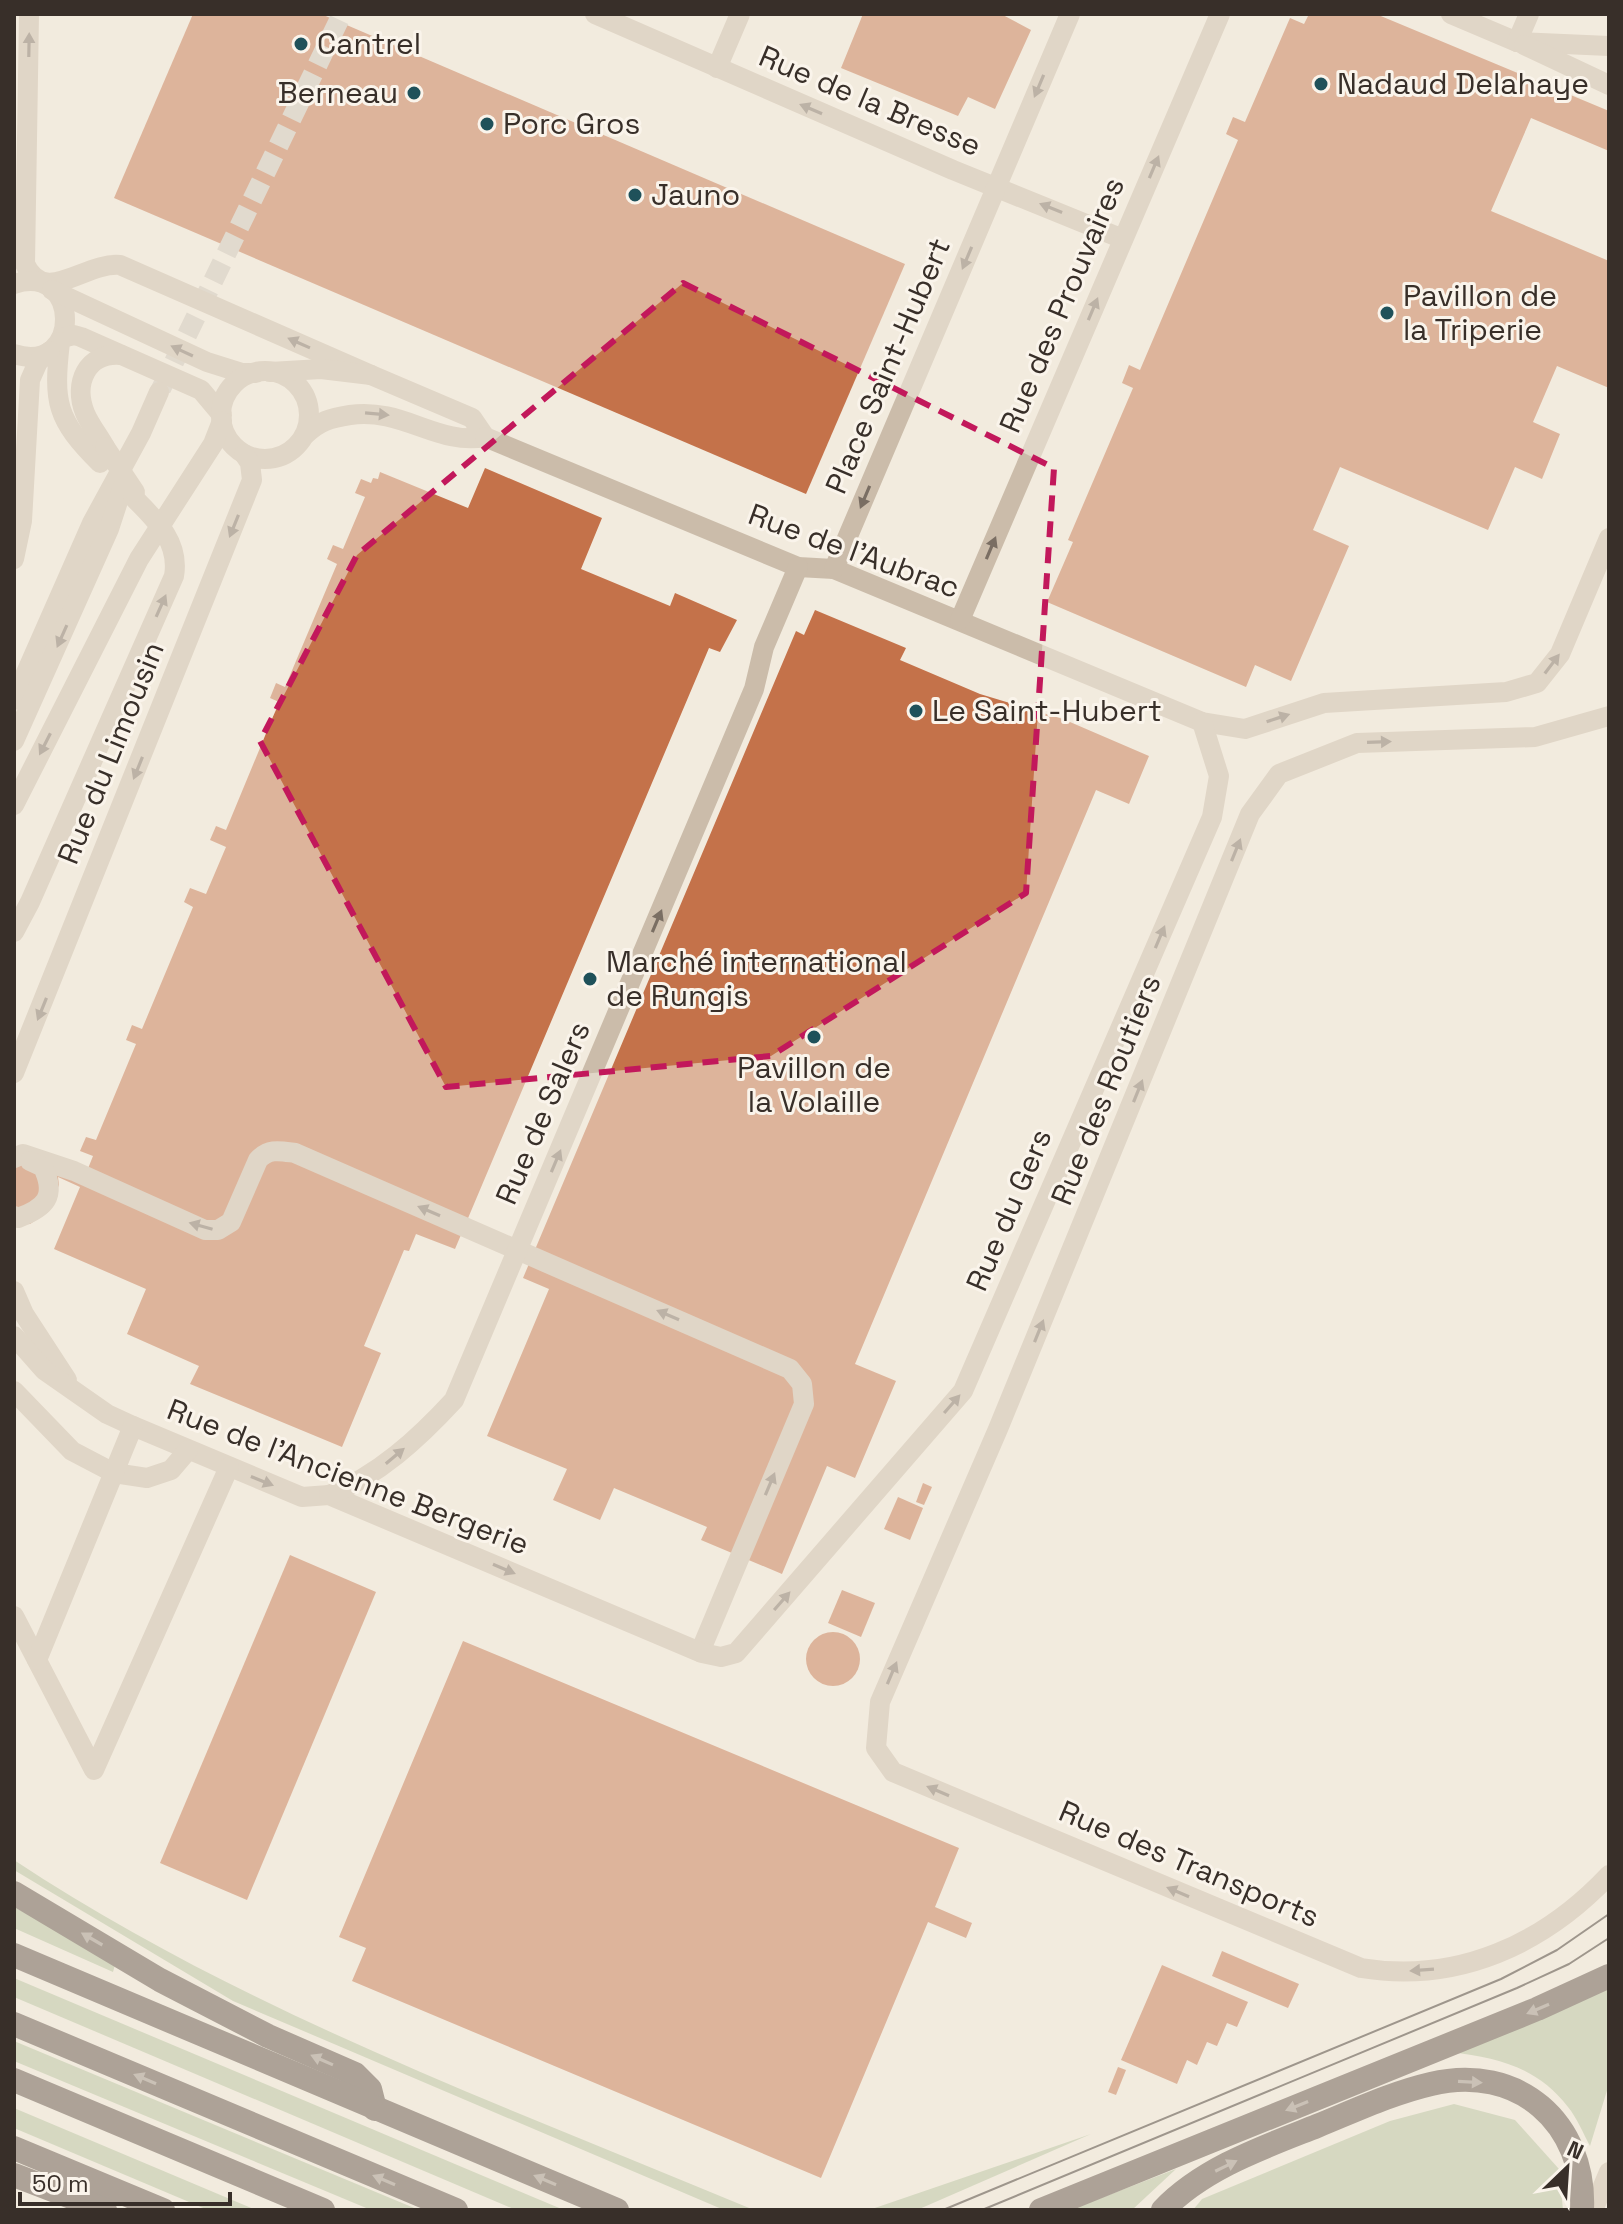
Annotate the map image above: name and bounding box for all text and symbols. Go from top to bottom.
place label: Cantrel [317,24,421,63]
one-way arrow [22,32,35,57]
marker: Cantrel [292,35,310,53]
street label: Rue de la Bresse [753,36,987,165]
place label: Nadaud Delahaye [1337,64,1589,103]
place label: Berneau [278,73,398,112]
one-way arrow [1033,74,1046,98]
marker: Nadaud Delahaye [1312,75,1330,93]
marker: Berneau [405,84,423,102]
one-way arrow [799,102,823,115]
place label: Porc Gros [503,104,640,143]
marker: Porc Gros [478,115,496,133]
one-way arrow [1148,155,1161,179]
street label: Rue des Prouvaires [990,171,1133,438]
place label: Jauno [651,175,740,214]
marker: Jauno [626,186,644,204]
one-way arrow [1039,202,1063,215]
street label: Place Saint-Hubert [816,232,959,499]
one-way arrow [960,246,973,270]
place label: Pavillon de la Triperie [1403,276,1557,349]
one-way arrow [1087,297,1100,321]
marker: Pavillon de la Triperie [1378,304,1396,322]
one-way arrow [287,337,311,350]
one-way arrow [170,344,193,358]
one-way arrow [365,408,390,421]
one-way arrow [858,485,871,509]
street label: Rue de l'Aubrac [743,494,965,607]
one-way arrow [227,514,240,538]
one-way arrow [984,536,997,560]
one-way arrow [155,594,168,617]
one-way arrow [55,624,68,648]
street label: Rue du Limousin [48,636,173,870]
one-way arrow [1544,653,1560,675]
place label: Le Saint-Hubert [932,691,1162,730]
marker: Le Saint-Hubert [907,702,925,720]
one-way arrow [1266,712,1290,724]
one-way arrow [38,733,52,756]
one-way arrow [1367,736,1392,749]
one-way arrow [131,756,144,780]
one-way arrow [1229,838,1242,862]
one-way arrow [650,909,663,933]
one-way arrow [1153,925,1166,949]
place label: Marché international de Rungis [606,942,907,1015]
street label: Rue des Routiers [1042,969,1169,1211]
marker: Marché international de Rungis [581,970,599,988]
one-way arrow [35,997,48,1021]
street label: Rue de Salers [486,1015,599,1210]
marker: Pavillon de la Volaille [805,1028,823,1046]
place label: Pavillon de la Volaille [737,1048,891,1121]
one-way arrow [1131,1079,1144,1103]
street label: Rue du Gers [957,1123,1060,1297]
one-way arrow [550,1149,563,1173]
one-way arrow [417,1205,441,1218]
one-way arrow [188,1220,213,1232]
one-way arrow [656,1308,679,1321]
one-way arrow [1032,1319,1045,1343]
street label: Rue de l'Ancienne Bergerie [162,1389,535,1564]
one-way arrow [942,1395,960,1414]
one-way arrow [386,1447,405,1465]
one-way arrow [763,1472,776,1496]
one-way arrow [250,1474,274,1487]
one-way arrow [492,1562,516,1575]
one-way arrow [773,1592,790,1612]
one-way arrow [886,1661,899,1685]
one-way arrow [926,1785,950,1798]
street label: Rue des Transports [1053,1791,1325,1936]
one-way arrow [1166,1885,1190,1898]
one-way arrow [81,1933,103,1947]
one-way arrow [1410,1964,1435,1977]
one-way arrow [1526,2002,1550,2015]
one-way arrow [310,2053,334,2066]
one-way arrow [132,2072,156,2085]
one-way arrow [1458,2076,1483,2089]
one-way arrow [1285,2100,1309,2113]
north arrow [1527,2128,1607,2208]
text: N [1563,2134,1588,2166]
scale bar [20,2156,230,2206]
one-way arrow [1215,2159,1238,2173]
text: 50 m [32,2168,89,2199]
one-way arrow [372,2173,396,2186]
one-way arrow [533,2173,557,2186]

